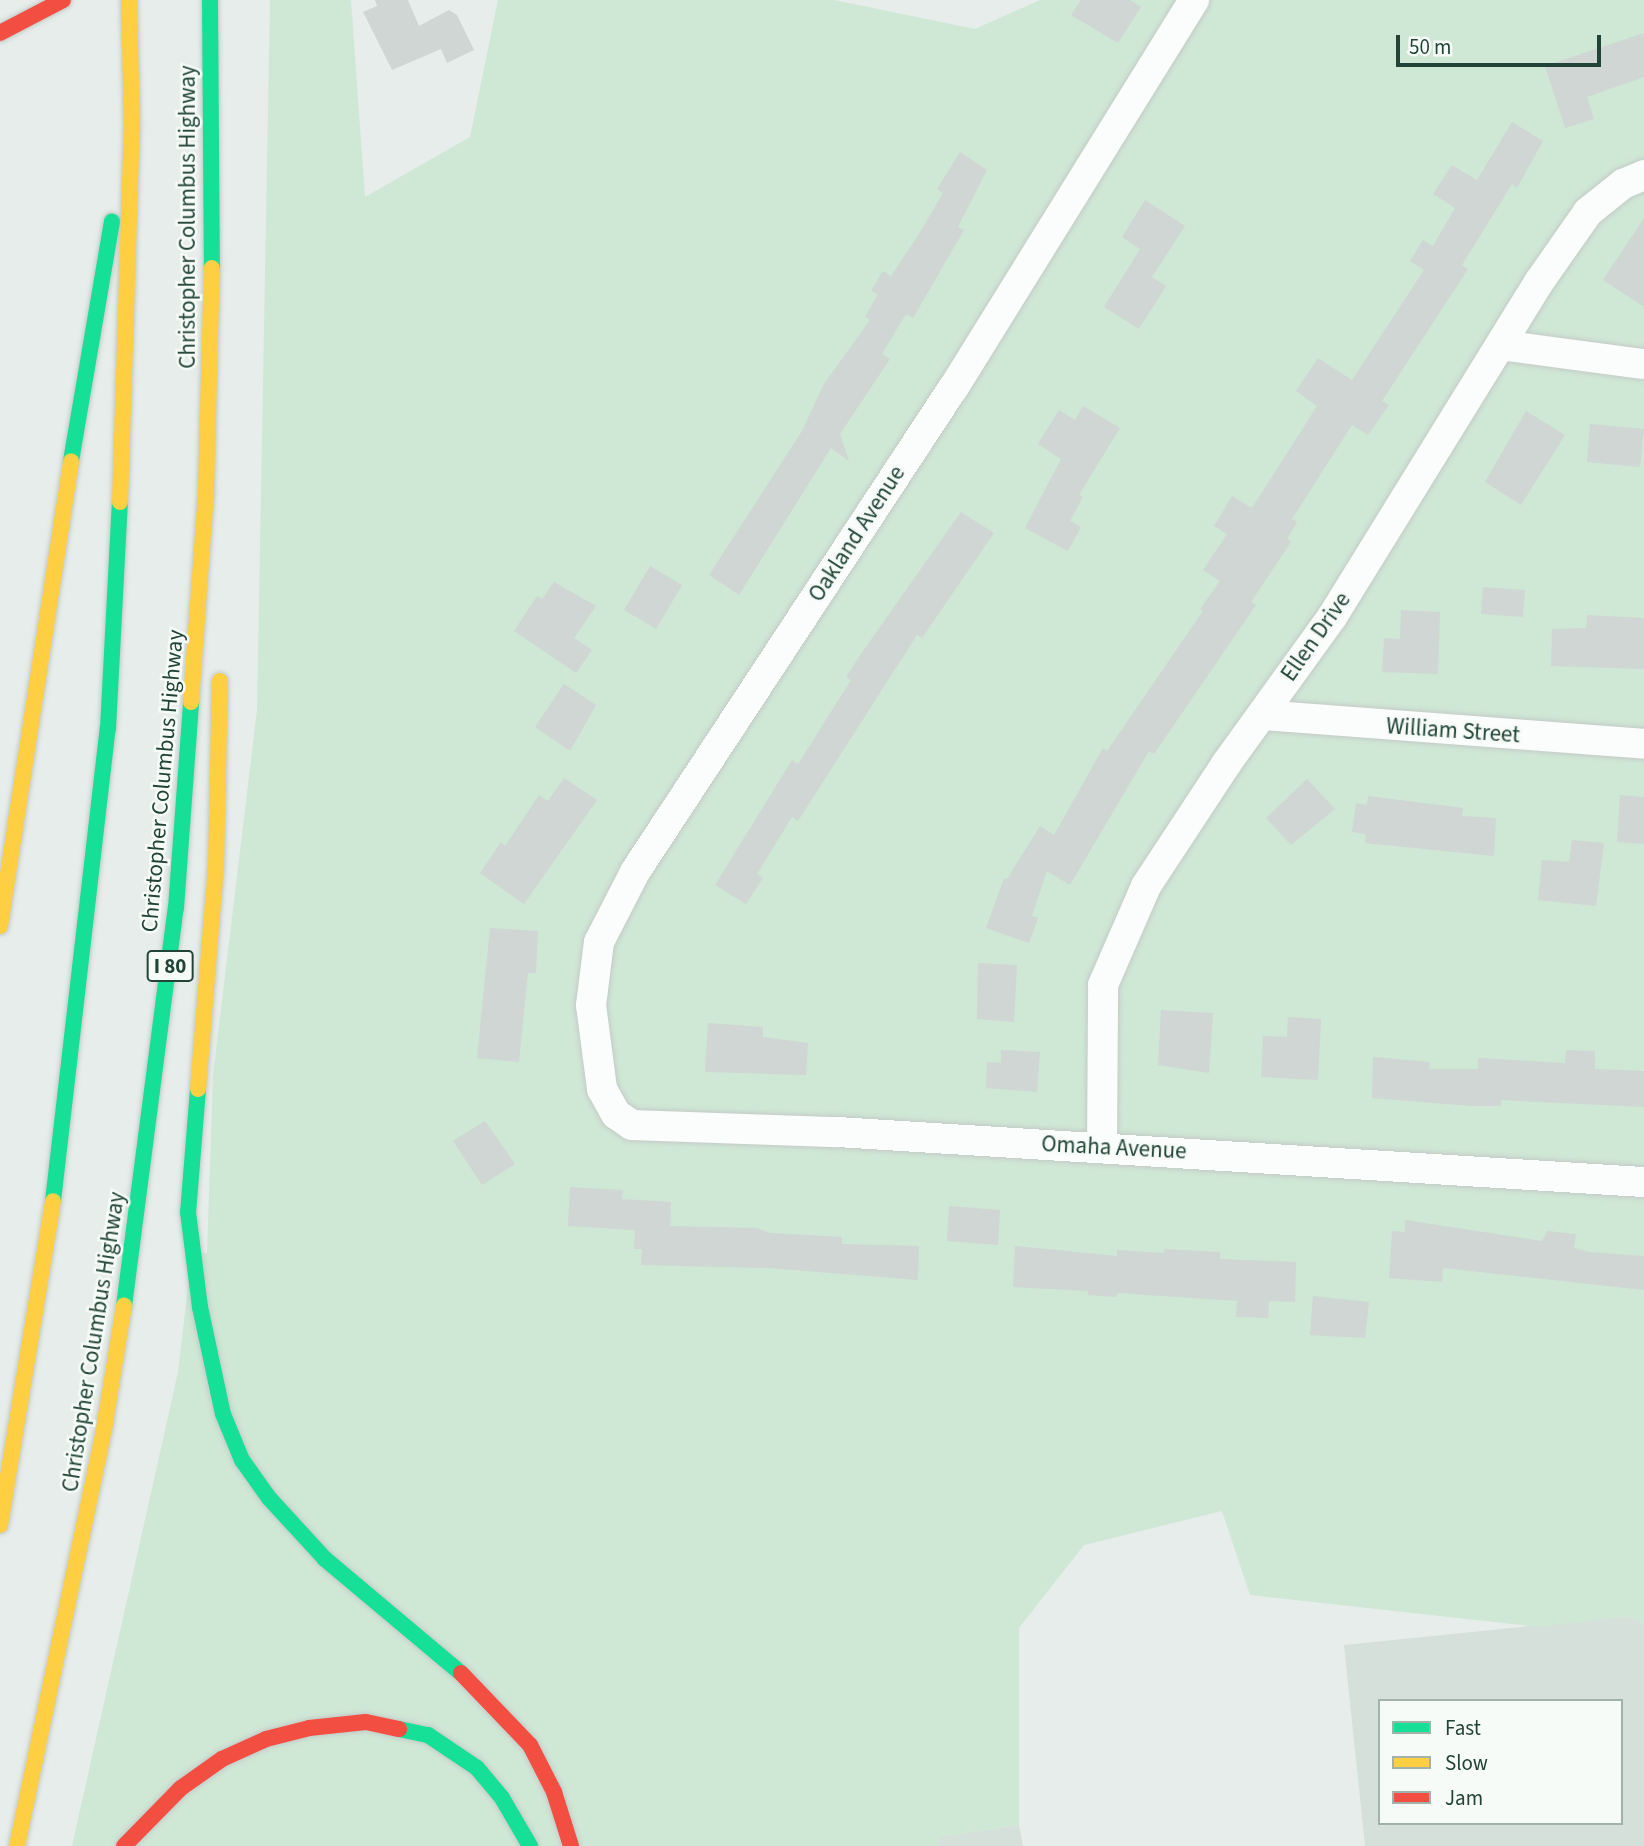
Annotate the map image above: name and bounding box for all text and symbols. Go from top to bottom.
scale bar [1399,21,1604,65]
text: 50 m [1409,32,1451,62]
street label: Christopher Columbus Highway [174,65,202,369]
street label: Oakland Avenue [803,461,911,607]
street label: Ellen Drive [1275,587,1357,687]
street label: Christopher Columbus Highway [136,629,190,933]
street label: William Street [1385,713,1521,749]
road number: I 80 [146,948,194,984]
street label: Omaha Avenue [1041,1130,1187,1166]
street label: Christopher Columbus Highway [57,1190,131,1494]
legend [1378,1699,1623,1825]
text: Fast [1445,1713,1481,1743]
text: Slow [1445,1748,1488,1778]
text: Jam [1445,1783,1483,1813]

